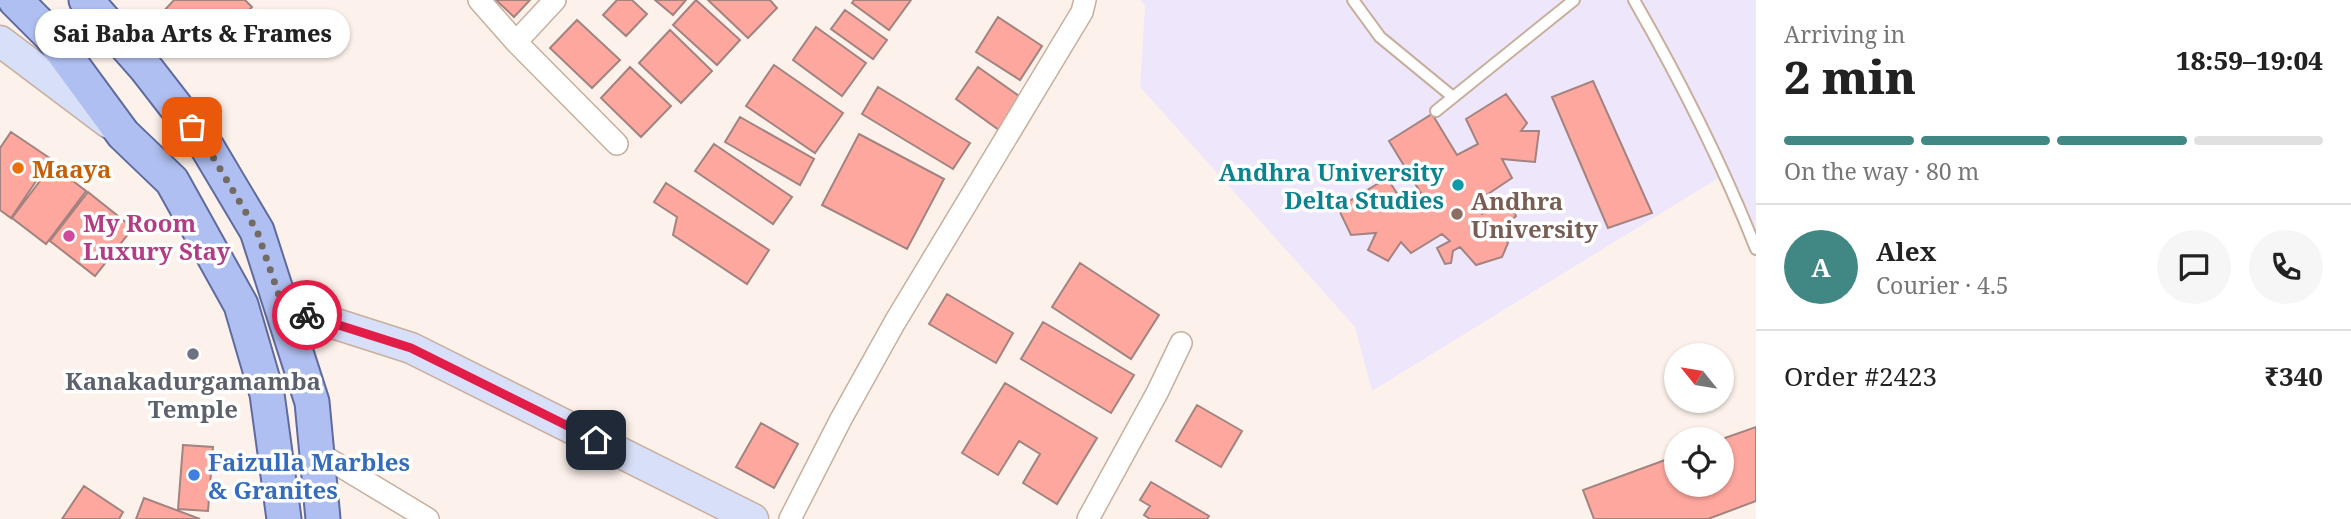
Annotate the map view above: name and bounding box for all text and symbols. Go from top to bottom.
callout: Sai Baba Arts & Frames [34,8,350,57]
text: Sai Baba Arts & Frames [53,17,332,49]
text: Arriving in [1784,18,1905,50]
text: 18:59–19:04 [2176,42,2323,78]
text: 2 min [1784,45,1916,107]
pin [162,97,222,157]
icon: bag [173,108,211,146]
place label: Maaya [32,152,111,185]
place label: Andhra University Delta Studies [1219,155,1444,216]
text: On the way · 80 m [1784,155,1979,187]
marker: Maaya [10,160,26,176]
marker: Andhra University Delta Studies [1450,177,1466,193]
place label: Andhra University [1471,184,1598,245]
place label: My Room Luxury Stay [83,206,230,267]
marker: Andhra University [1449,206,1465,222]
marker: My Room Luxury Stay [61,228,77,244]
button: chat [2157,230,2231,304]
button: phone [2249,230,2323,304]
text: Alex [1876,233,1936,269]
text: A [1811,249,1831,285]
text: Courier · 4.5 [1876,269,2009,301]
courier [272,280,342,350]
icon: bike [288,296,326,334]
north arrow [1664,343,1734,413]
map controls [1664,343,1734,497]
marker: Kanakadurgamamba Temple [185,346,201,362]
text: Order #2423 [1784,358,1937,394]
text: ₹340 [2264,358,2323,394]
place label: Kanakadurgamamba Temple [65,364,321,425]
pin [566,410,626,470]
icon: home [577,421,615,459]
button: locate [1664,427,1734,497]
place label: Faizulla Marbles & Granites [208,445,410,506]
marker: Faizulla Marbles & Granites [186,467,202,483]

